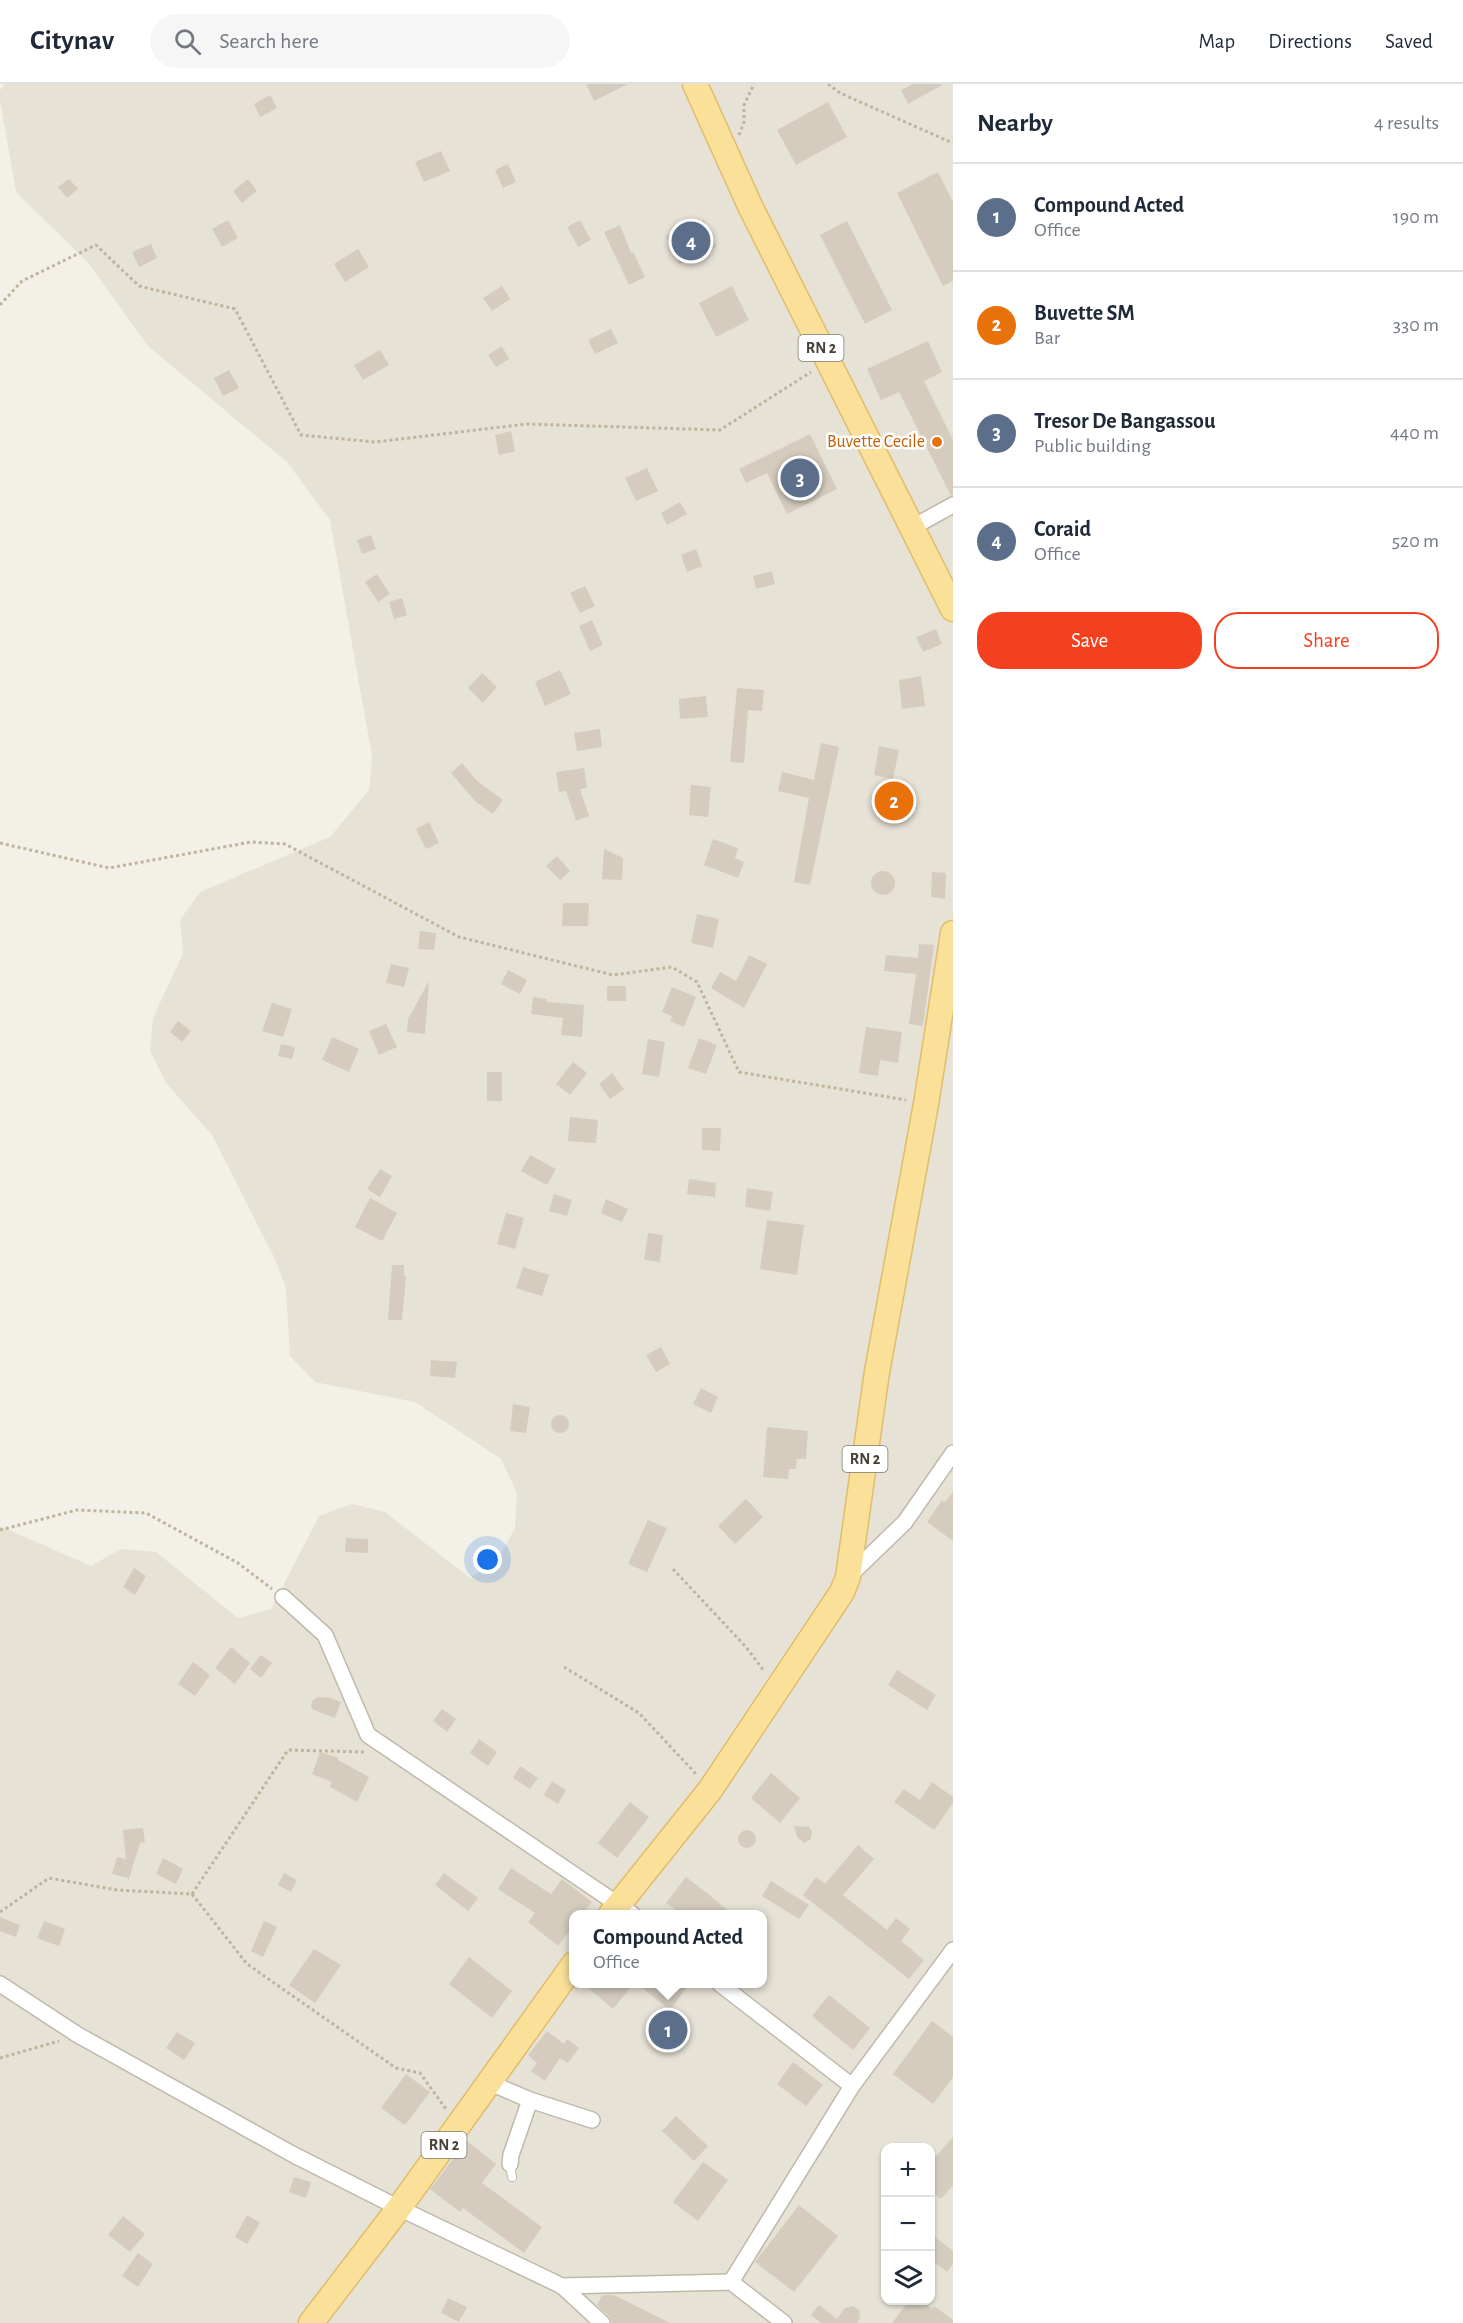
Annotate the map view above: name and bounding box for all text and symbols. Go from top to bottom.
search box [150,14,570,68]
icon: search [171,25,204,58]
text: Citynav [30,27,114,55]
text: Search here [219,30,319,52]
text: Map [1199,31,1235,52]
text: Directions [1268,31,1352,52]
text: Saved [1385,31,1433,52]
text: Nearby [977,110,1053,136]
text: 4 results [1374,113,1439,133]
text: Compound Acted [1034,194,1184,216]
text: 1 [993,207,1000,227]
text: 190 m [1393,207,1439,227]
pin: 4 [672,218,710,264]
text: Office [1034,220,1081,240]
text: Buvette SM [1034,302,1135,324]
text: 2 [992,315,1001,335]
text: 330 m [1393,315,1439,335]
text: Bar [1034,328,1060,348]
road number: RN 2 [798,335,844,361]
text: Tresor De Bangassou [1034,410,1215,432]
text: 3 [992,423,1001,443]
text: 440 m [1390,423,1439,443]
place label: Buvette Cecile [827,433,925,451]
marker: Buvette Cecile [930,435,944,449]
text: Public building [1034,436,1151,456]
pin: 3 [780,456,820,500]
text: Coraid [1034,518,1091,540]
text: 4 [991,531,1002,551]
text: 520 m [1392,531,1439,551]
text: Office [1034,544,1081,564]
button: Save [977,612,1202,669]
button: Share [1214,612,1439,669]
pin: 2 [874,778,914,824]
road number: RN 2 [842,1446,888,1472]
your location [473,1545,502,1574]
popup [569,1910,767,1988]
text: Compound Acted [593,1926,743,1948]
text: Office [593,1952,640,1972]
pin: 1 [648,2008,688,2052]
road number: RN 2 [422,2132,466,2158]
map controls [881,2143,935,2305]
button: + [881,2143,935,2197]
button: − [881,2197,935,2251]
button: layers [881,2251,935,2305]

